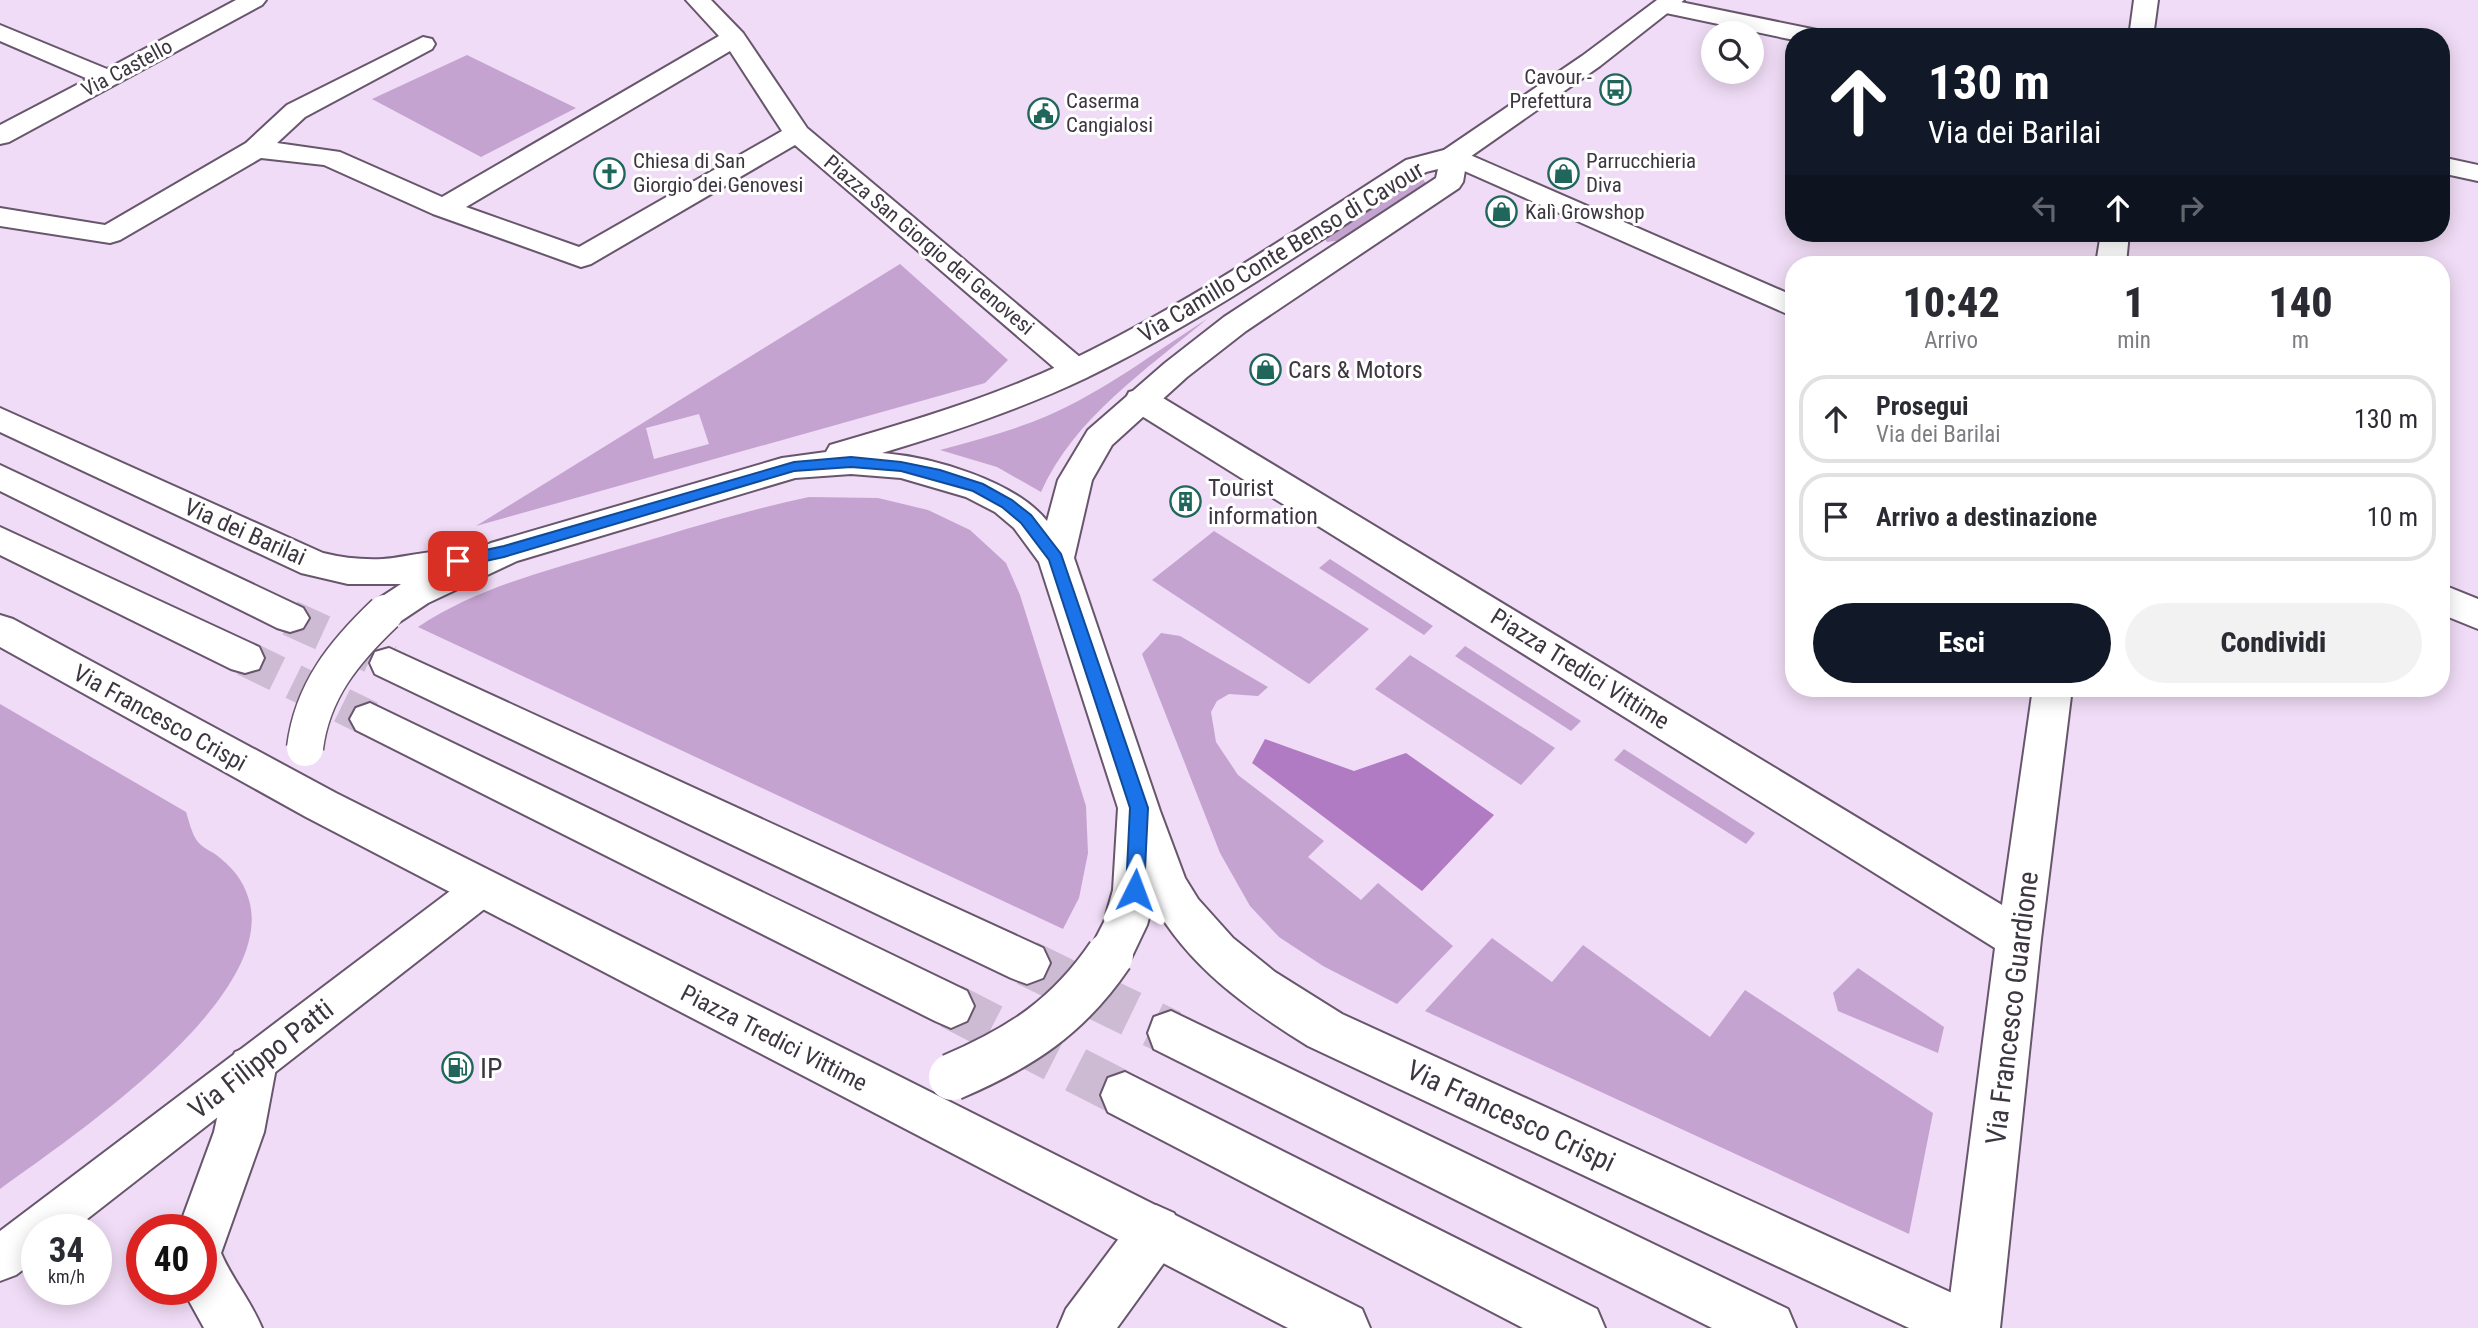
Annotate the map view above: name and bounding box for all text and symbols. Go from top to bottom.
map controls [1701,21,1764,84]
button: search [1701,21,1764,84]
street label: Via Castello [78,34,176,102]
text: 130 m [1928,54,2050,111]
icon: ahead [1813,56,1904,147]
place label: Cavour - Prefettura [1509,65,1592,113]
bus stop icon: Cavour - Prefettura [1598,72,1632,106]
place label: Caserma Cangialosi [1066,89,1153,137]
public building icon: Caserma Cangialosi [1026,96,1060,130]
text: Via dei Barilai [1928,113,2101,151]
place label: Chiesa di San Giorgio dei Genovesi [633,149,803,197]
place label: Parrucchieria Diva [1586,149,1696,197]
street label: Piazza San Giorgio dei Genovesi [819,150,1039,340]
church icon: Chiesa di San Giorgio dei Genovesi [593,156,627,190]
street label: Via Camillo Conte Benso di Cavour [1133,156,1429,348]
shop icon: Parrucchieria Diva [1546,156,1580,190]
icon: left [2026,189,2064,227]
icon: ahead [2099,189,2137,227]
icon: right [2172,189,2210,227]
shop icon: Kalì Growshop [1485,195,1519,229]
place label: Kalì Growshop [1525,200,1645,224]
text: 10:42 [1902,278,2000,327]
text: 1 [2123,278,2145,327]
text: 140 [2268,278,2333,327]
text: Arrivo [1924,327,1978,354]
text: min [2117,327,2151,354]
text: m [2292,327,2309,354]
shop icon: Cars & Motors [1248,353,1282,387]
place label: Cars & Motors [1288,356,1423,384]
text: Prosegui [1876,391,1969,421]
icon: ahead [1817,400,1855,438]
text: 130 m [2354,404,2418,434]
text: Via dei Barilai [1876,421,2001,448]
place label: Tourist information [1208,474,1318,530]
building icon: Tourist information [1168,485,1202,519]
street label: Via dei Barilai [180,493,310,571]
icon: arrive [1817,498,1855,536]
text: Arrivo a destinazione [1876,502,2097,532]
text: 10 m [2367,502,2418,532]
pin [428,531,488,591]
icon: arrive [439,542,477,580]
street label: Piazza Tredici Vittime [1485,603,1675,735]
button: Esci [1813,603,2111,683]
button: Condividi [2125,603,2422,683]
street label: Via Francesco Crispi [68,659,252,777]
position arrow [1098,853,1172,927]
street label: Via Francesco Guardione [1979,869,2045,1147]
street label: Piazza Tredici Vittime [676,979,872,1097]
street label: Via Filippo Patti [182,992,340,1126]
fuel station icon: IP [440,1051,474,1085]
place label: IP [480,1052,503,1085]
street label: Via Francesco Crispi [1402,1053,1620,1179]
speed limit sign: 40 [126,1214,217,1305]
text: 34 [49,1230,84,1271]
text: km/h [48,1266,85,1287]

